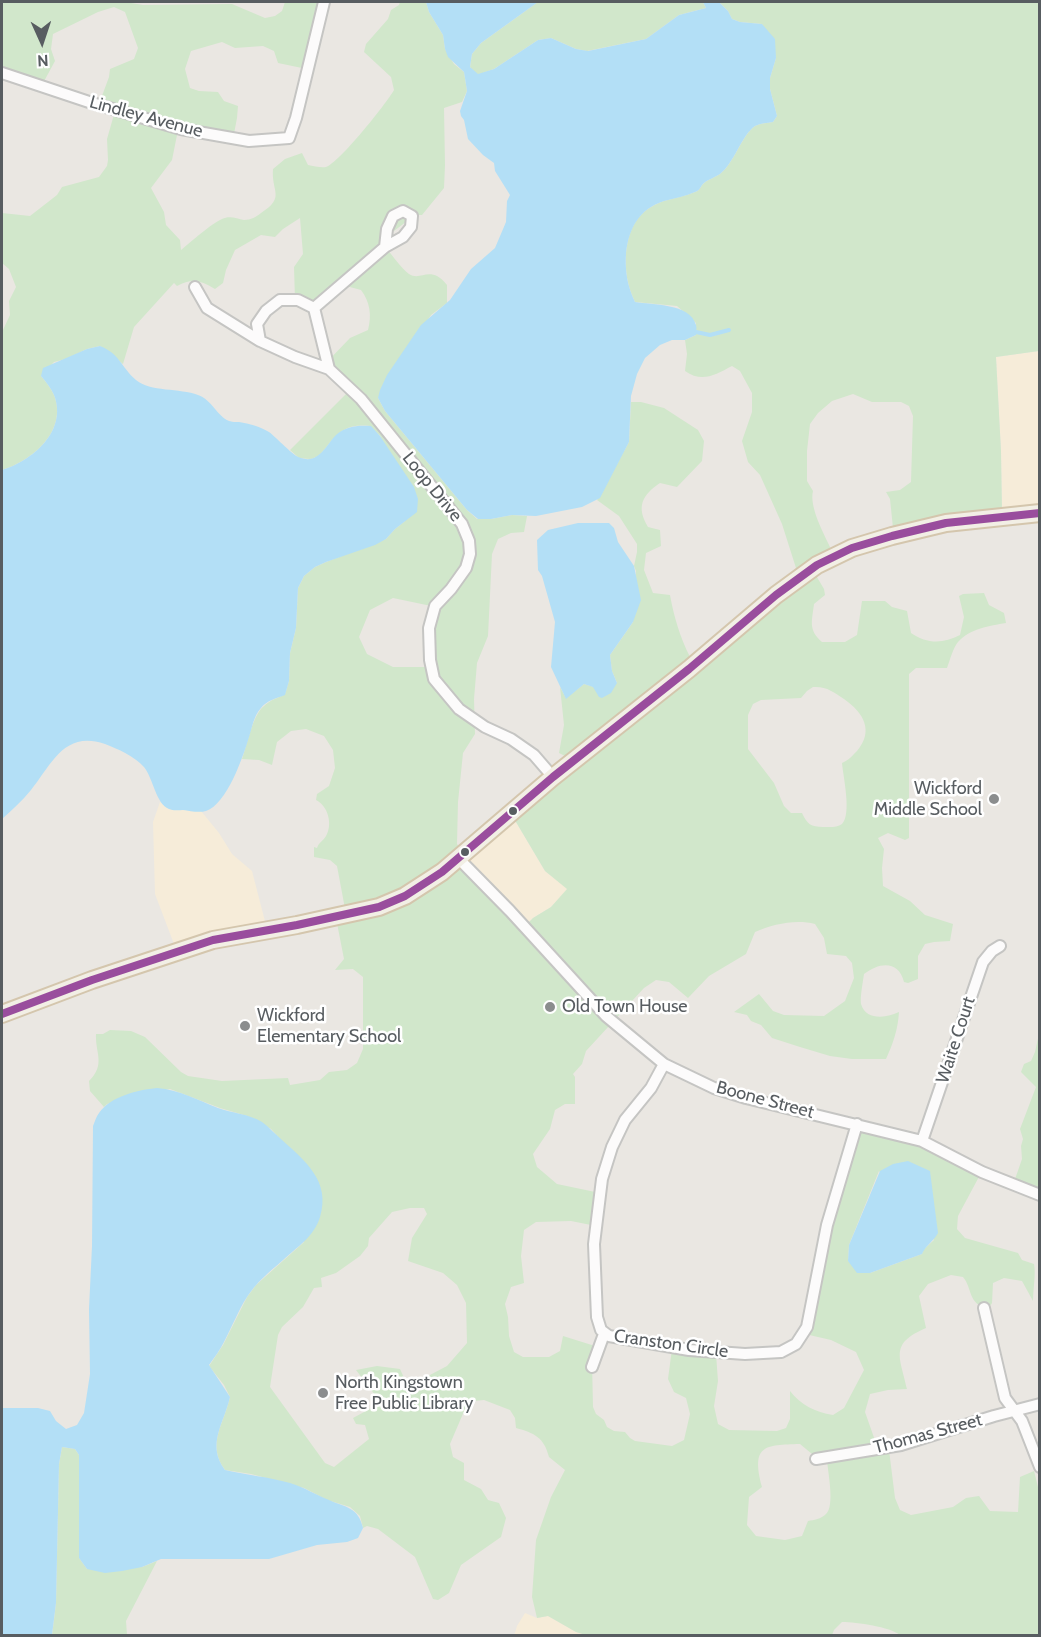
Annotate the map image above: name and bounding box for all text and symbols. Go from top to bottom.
north arrow [12,12,72,72]
text: N [37,51,49,70]
street label: Lindley Avenue [87,92,205,142]
street label: Loop Drive [397,448,467,526]
place label: Wickford Middle School [874,778,982,820]
marker: Wickford Middle School [987,792,1001,806]
unlabelled marker [507,805,519,817]
unlabelled marker [459,846,471,858]
street label: Waite Court [932,994,980,1086]
place label: Old Town House [562,996,688,1018]
marker: Old Town House [543,1000,557,1014]
place label: Wickford Elementary School [257,1005,401,1048]
marker: Wickford Elementary School [238,1019,252,1033]
street label: Boone Street [714,1077,816,1123]
street label: Cranston Circle [612,1325,730,1363]
place label: North Kingstown Free Public Library [335,1372,473,1414]
marker: North Kingstown Free Public Library [316,1386,330,1400]
street label: Thomas Street [871,1409,985,1459]

